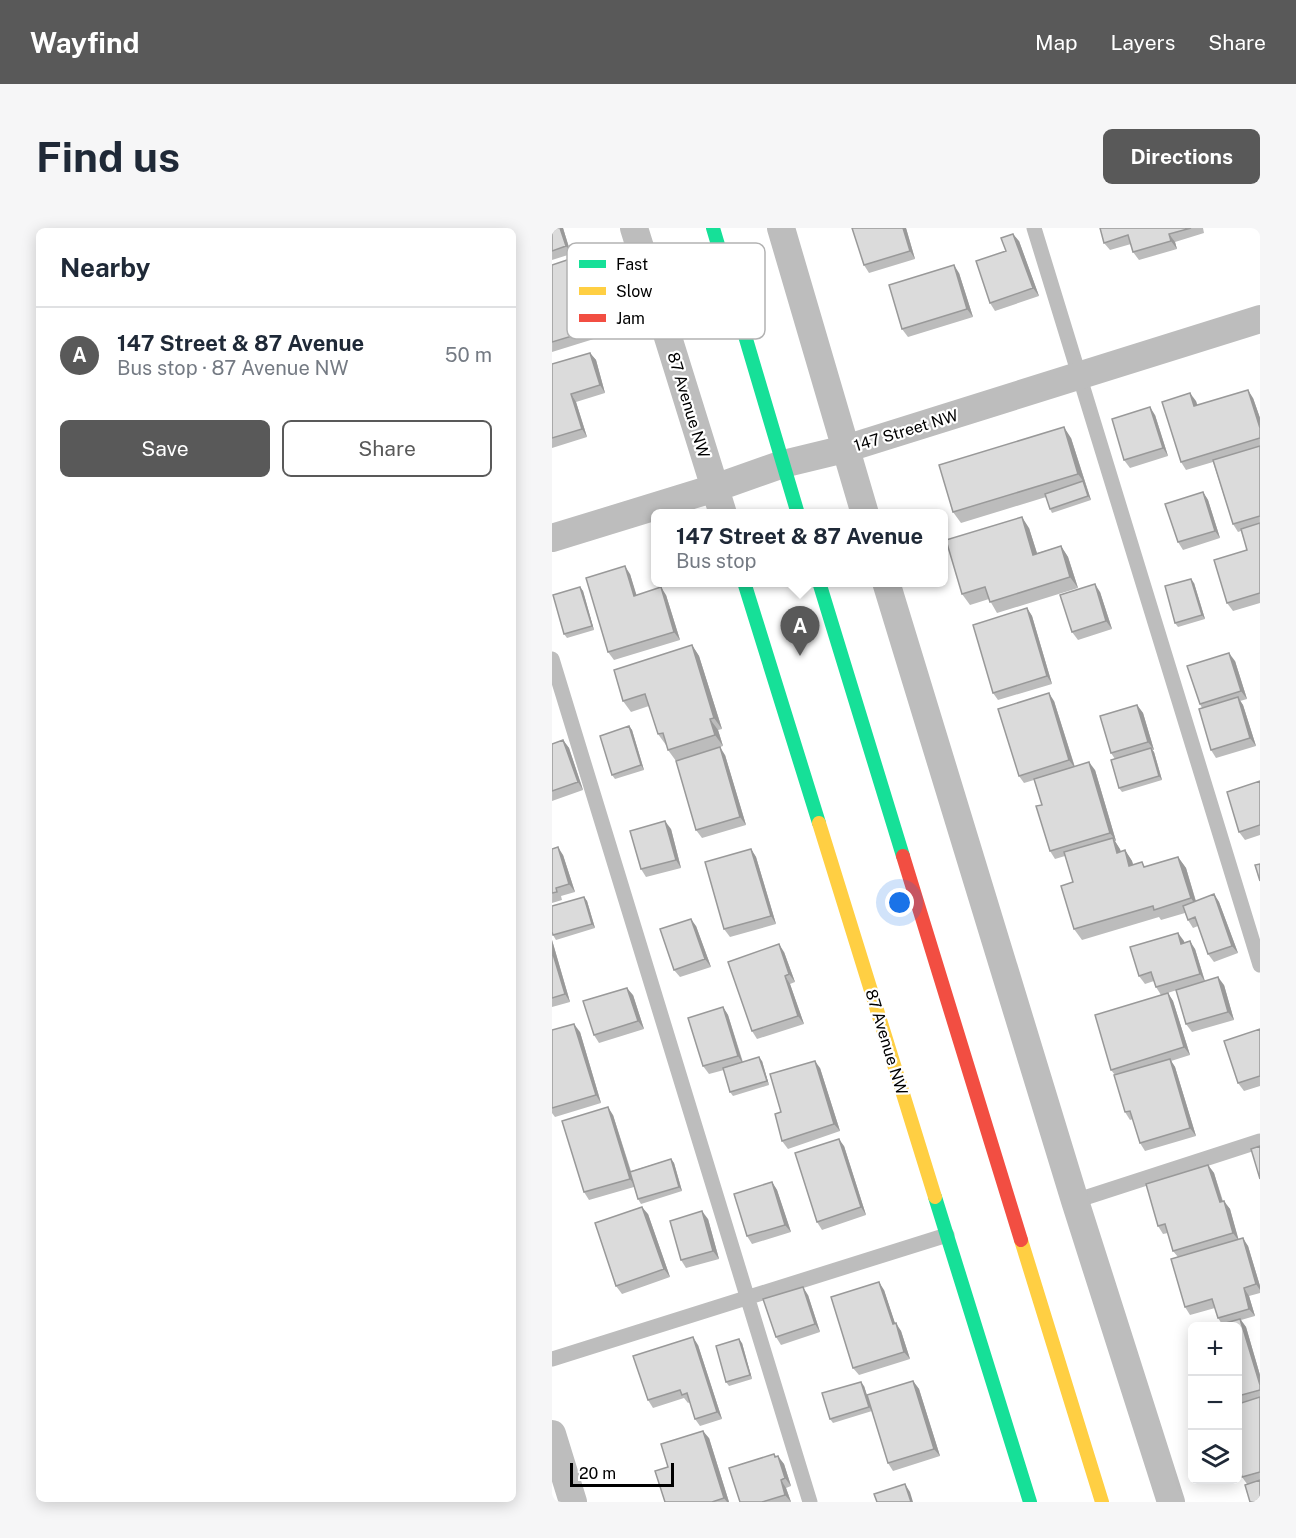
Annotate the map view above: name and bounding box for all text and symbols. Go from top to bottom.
text: Wayfind [30,26,140,59]
text: Map [1035,30,1078,55]
text: Layers [1111,30,1175,55]
text: Share [1208,30,1266,55]
button: Directions [1103,129,1260,184]
text: Find us [36,132,180,181]
legend [567,243,765,339]
text: Nearby [60,252,150,283]
text: Fast [616,255,648,274]
text: Slow [616,282,653,301]
text: Jam [616,309,645,328]
text: 147 Street & 87 Avenue [117,330,364,356]
text: A [72,343,87,367]
text: 50 m [445,343,492,367]
street label: 87 Avenue NW [663,350,714,460]
text: Bus stop · 87 Avenue NW [117,356,349,380]
street label: 147 Street NW [852,406,961,455]
button: Save [60,420,270,477]
button: Share [282,420,492,477]
popup [651,509,948,587]
text: 147 Street & 87 Avenue [676,523,923,549]
text: Bus stop [676,549,756,573]
pin: A [780,606,820,656]
your location [885,888,914,917]
street label: 87 Avenue NW [861,987,912,1097]
map controls [1188,1322,1242,1484]
button: + [1188,1322,1242,1376]
button: − [1188,1376,1242,1430]
button: layers [1188,1430,1242,1484]
scale bar [570,1460,674,1488]
text: 20 m [579,1464,616,1483]

